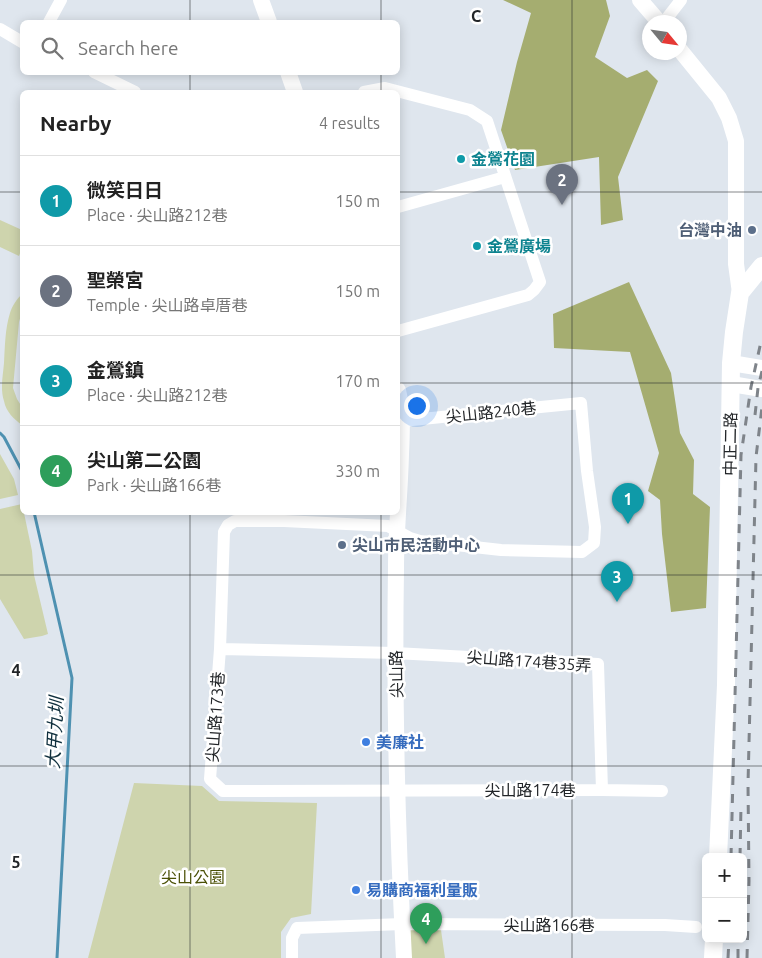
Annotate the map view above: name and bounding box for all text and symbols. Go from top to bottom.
text: C [471,7,481,25]
north arrow [642,15,687,60]
search box [20,20,400,75]
icon: search [38,34,66,62]
text: Search here [78,37,178,59]
text: Nearby [40,111,111,135]
text: 4 results [319,114,380,132]
place label: 金鶯花園 [471,150,535,168]
marker: 金鶯花園 [455,153,467,165]
pin: 2 [546,164,578,205]
text: 微笑日日 [87,179,163,201]
text: 1 [51,192,61,210]
text: 150 m [335,192,380,210]
text: Place · 尖山路212巷 [87,206,228,224]
place label: 台灣中油 [678,221,742,239]
marker: 台灣中油 [746,224,758,236]
place label: 金鶯廣場 [487,237,551,255]
marker: 金鶯廣場 [471,240,483,252]
text: 聖榮宮 [87,269,144,291]
text: 2 [51,282,61,300]
text: 150 m [335,282,380,300]
text: Temple · 尖山路卓厝巷 [87,296,247,314]
text: 金鶯鎮 [87,359,144,381]
text: 3 [51,372,61,390]
text: 170 m [335,372,380,390]
text: Place · 尖山路212巷 [87,386,228,404]
your location [404,393,430,419]
street label: 尖山路240巷 [445,398,537,426]
street label: 中正二路 [720,412,740,476]
text: 尖山第二公園 [87,449,201,471]
text: 4 [51,462,61,480]
text: 330 m [335,462,380,480]
text: Park · 尖山路166巷 [87,476,221,494]
pin: 1 [612,483,644,524]
place label: 尖山市民活動中心 [352,536,480,554]
marker: 尖山市民活動中心 [336,539,348,551]
pin: 3 [601,561,633,602]
street label: 尖山路174巷35弄 [466,648,592,674]
street label: 尖山路 [387,650,405,698]
text: 4 [11,661,21,679]
street label: 尖山路173巷 [203,671,227,763]
water label: 大甲九圳 [42,693,66,769]
place label: 美廉社 [376,733,424,751]
marker: 美廉社 [360,736,372,748]
street label: 尖山路174巷 [484,781,576,799]
text: 5 [11,853,21,871]
map controls [702,853,747,943]
button: + [702,853,747,898]
park label: 尖山公園 [161,868,225,886]
place label: 易購商福利量販 [366,881,478,899]
marker: 易購商福利量販 [350,884,362,896]
button: − [702,898,747,943]
pin: 4 [410,903,442,944]
street label: 尖山路166巷 [503,916,595,934]

